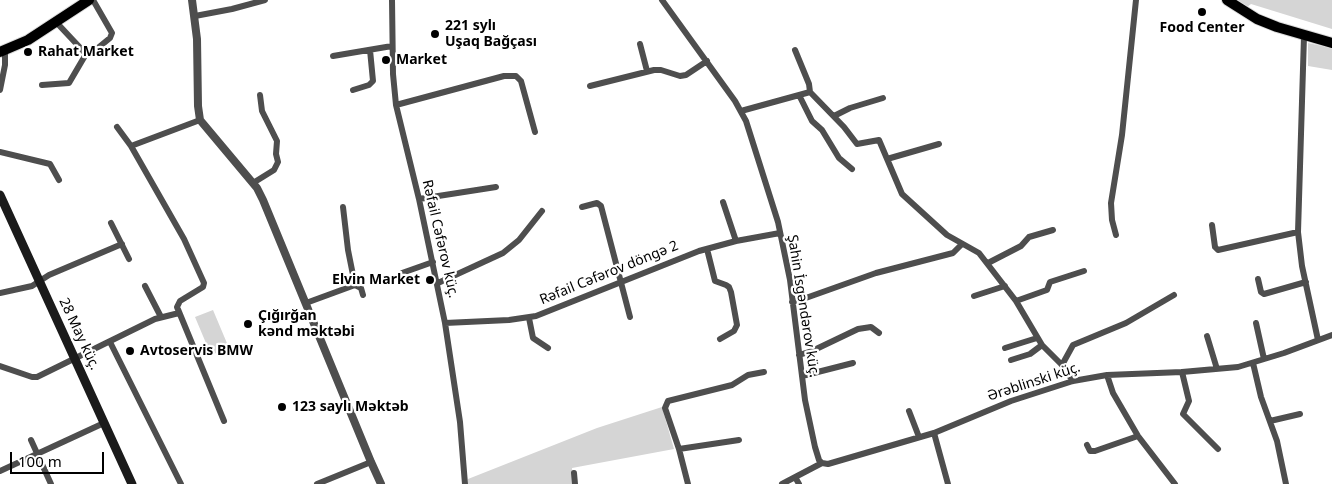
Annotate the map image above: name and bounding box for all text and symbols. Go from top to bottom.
marker: Food Center [1196,6,1208,18]
place label: 221 sylı Uşaq Bağçası [445,18,537,50]
place label: Food Center [1160,20,1244,36]
marker: 221 sylı Uşaq Bağçası [429,28,441,40]
place label: Rahat Market [38,44,134,60]
marker: Rahat Market [22,46,34,58]
place label: Market [396,52,447,68]
marker: Market [380,54,392,66]
street label: Rəfail Cəfərov küç. [418,178,462,300]
street label: Şahin İsgəndərov küç. [783,233,823,379]
street label: Rəfail Cəfərov döngə 2 [537,238,681,308]
place label: Elvin Market [332,272,420,288]
marker: Elvin Market [424,274,436,286]
street label: 28 May küç. [55,295,103,373]
place label: Çığırğan kənd məktəbi [258,308,355,341]
marker: Çığırğan kənd məktəbi [242,318,254,330]
place label: Avtoservis BMW [140,343,253,359]
marker: Avtoservis BMW [124,345,136,357]
street label: Ərəblinski küç. [985,359,1083,405]
place label: 123 saylı Məktəb [292,399,409,415]
marker: 123 saylı Məktəb [276,401,288,413]
scale bar [12,442,106,474]
text: 100 m [18,451,62,471]

